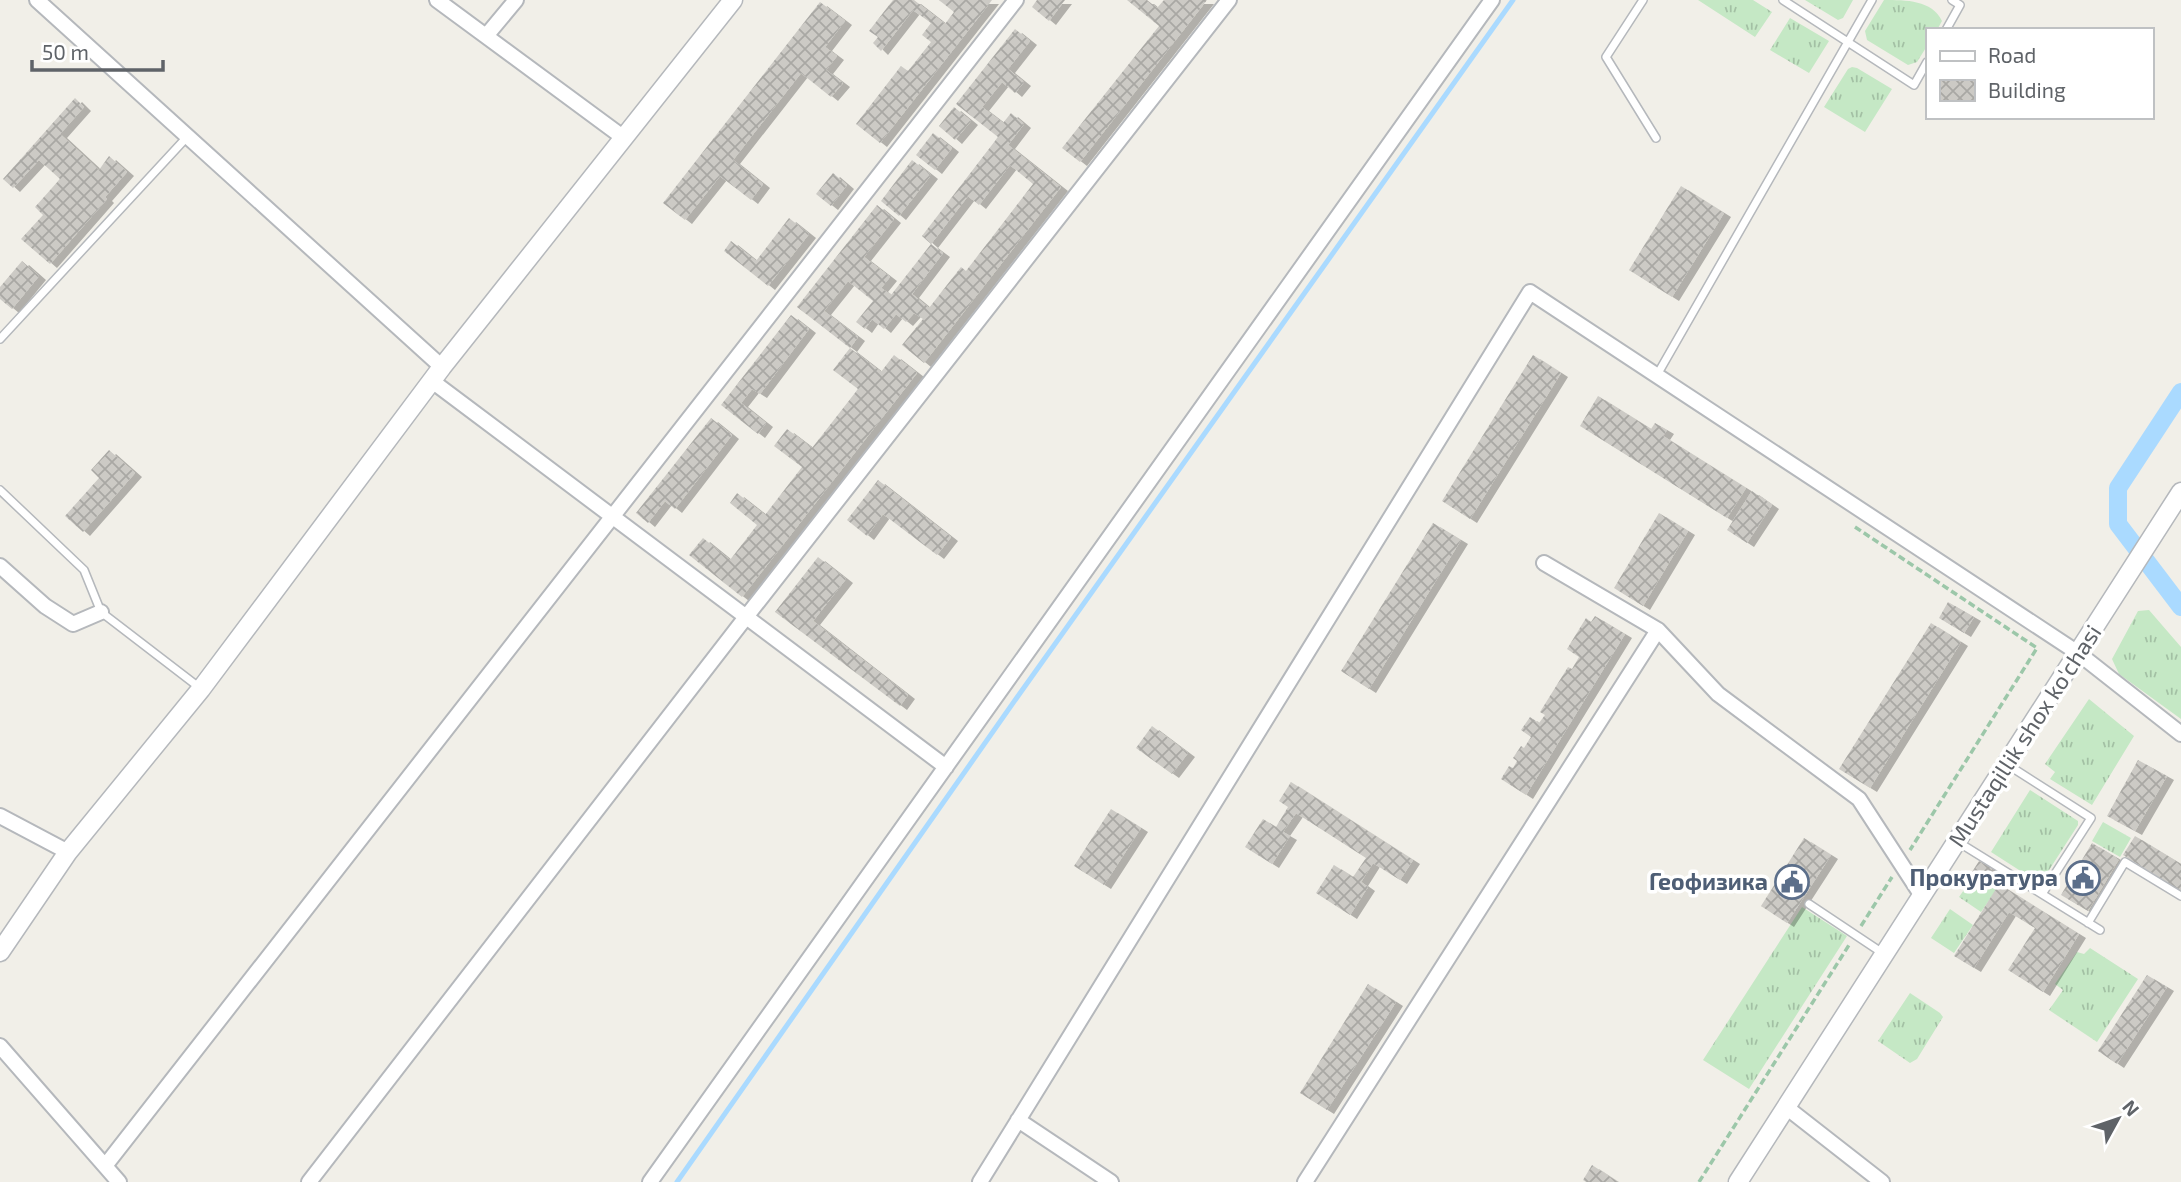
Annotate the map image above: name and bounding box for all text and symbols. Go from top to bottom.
scale bar [32,28,163,72]
legend [1926,28,2153,119]
text: 50 m [42,39,89,64]
text: Road [1988,42,2036,67]
text: Building [1988,77,2066,102]
street label: Mustaqillik shox ko'chasi [1942,619,2107,852]
public building icon: Прокуратура [2064,859,2102,897]
public building icon: Геофизика [1773,863,1811,901]
place label: Прокуратура [1910,863,2058,891]
place label: Геофизика [1649,867,1768,895]
north arrow [2083,1084,2153,1154]
text: N [2118,1095,2145,1120]

